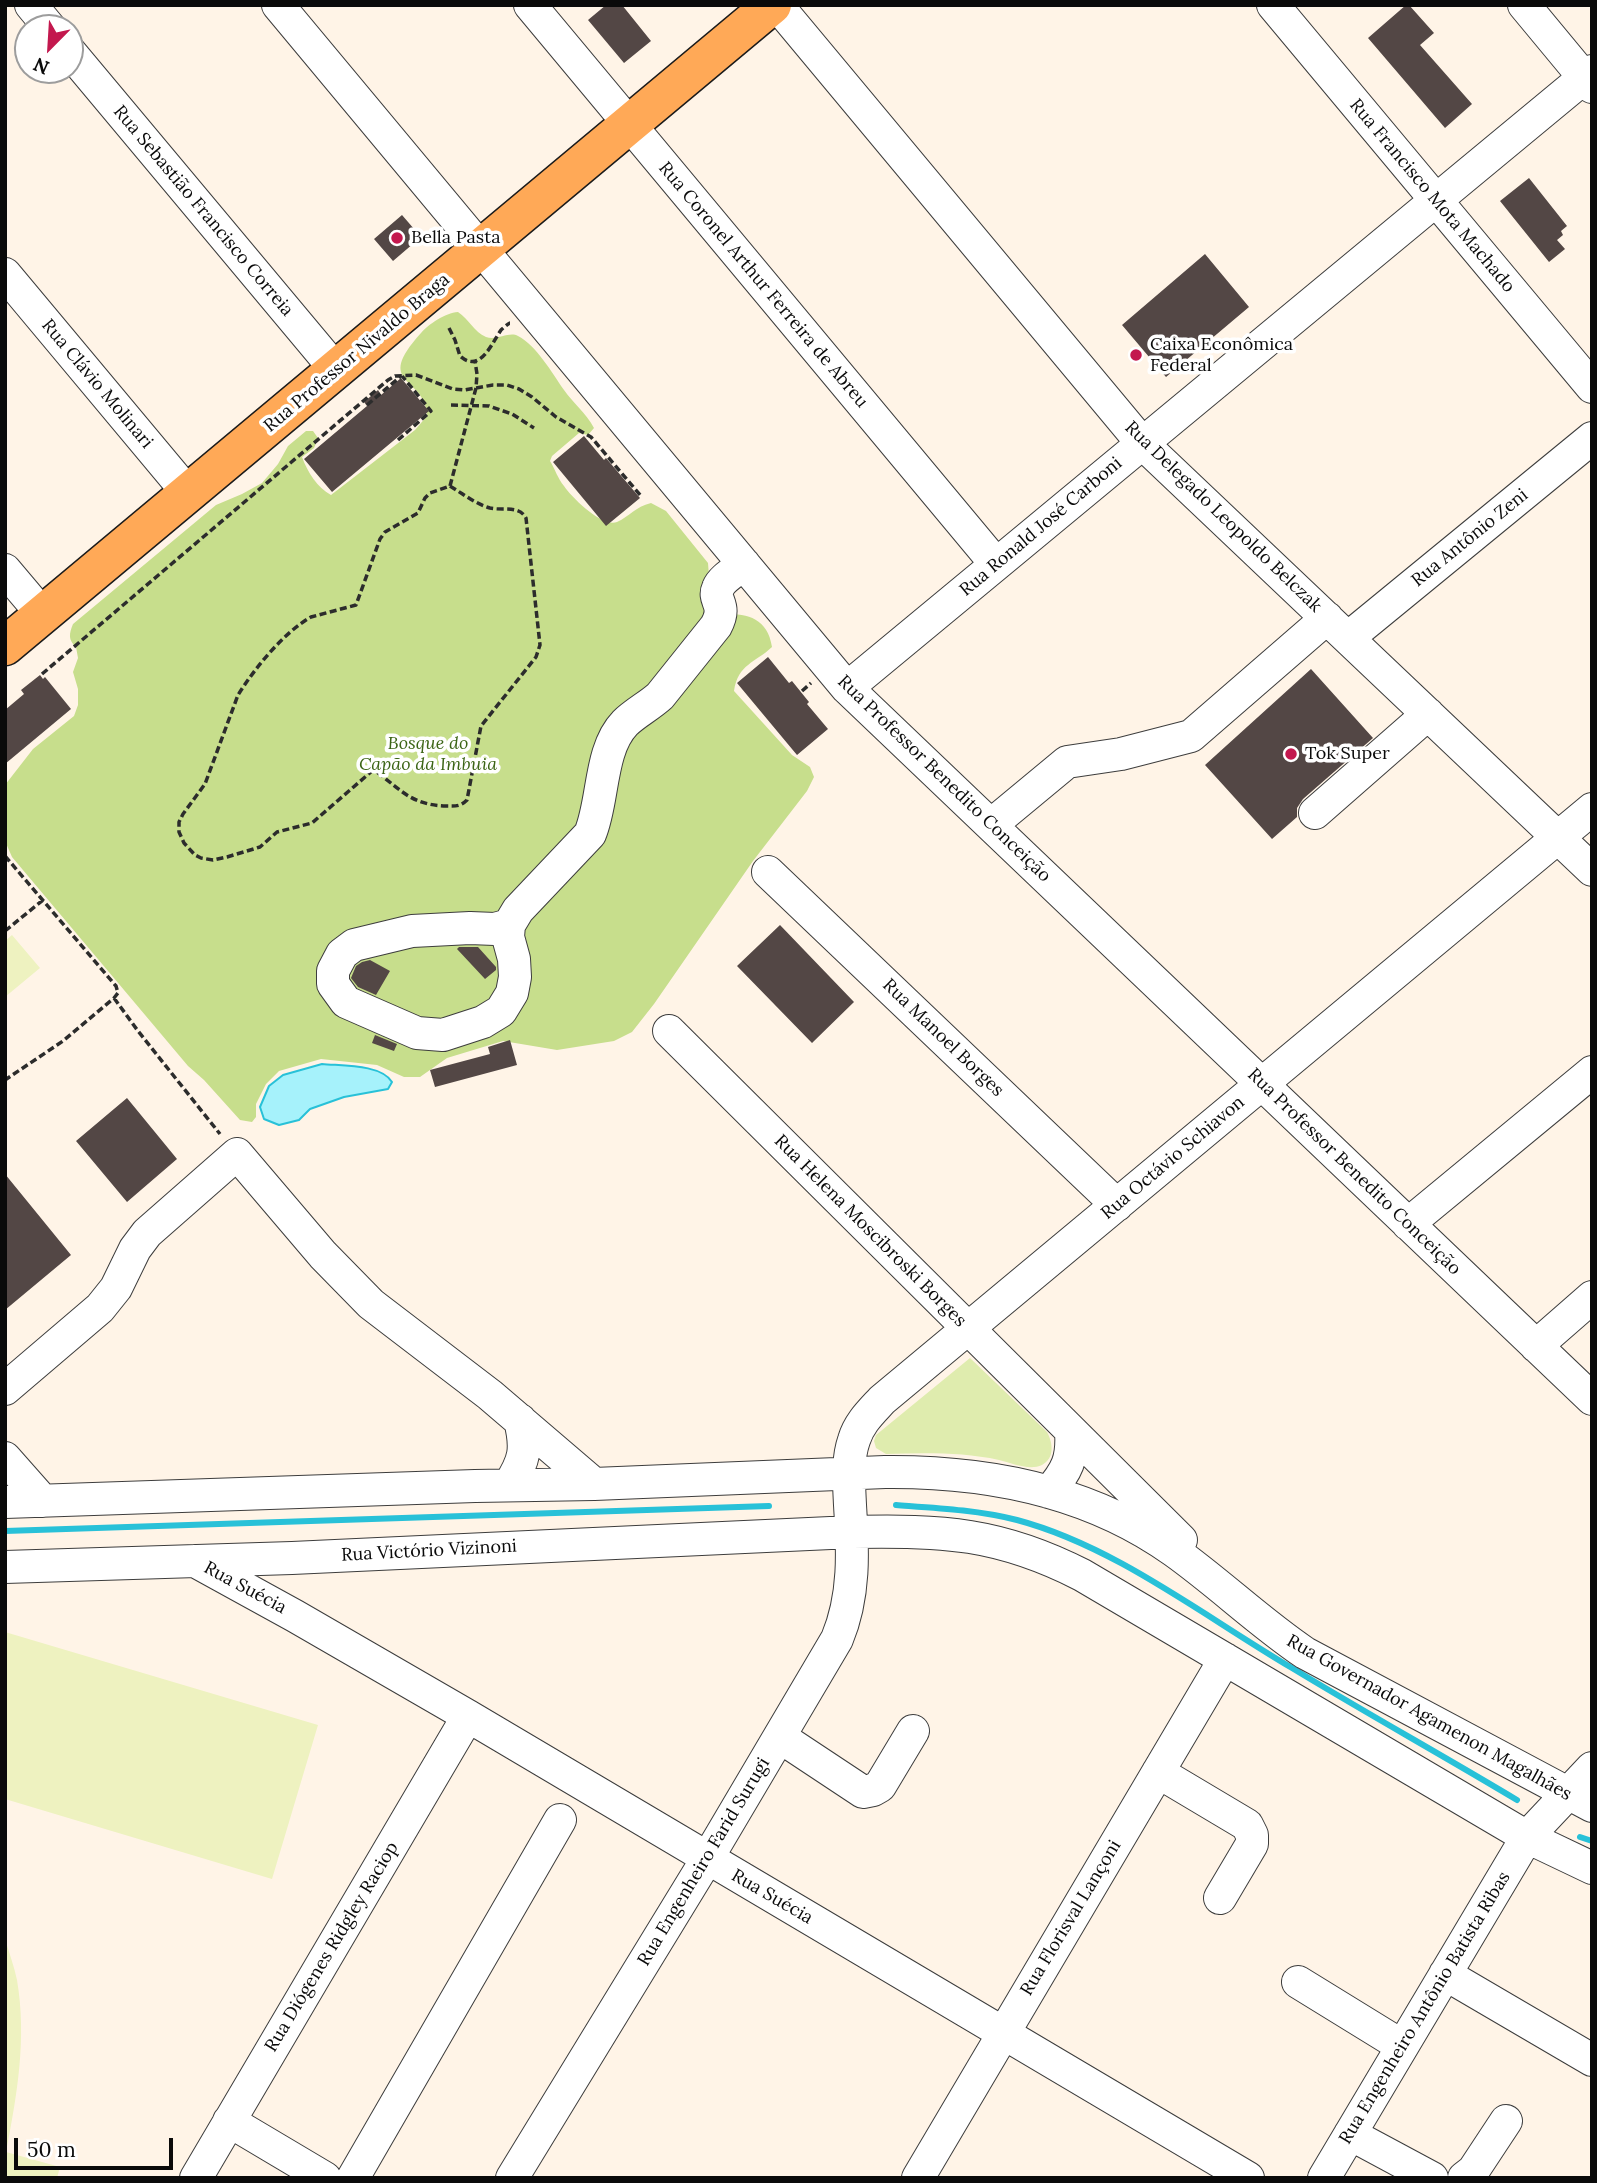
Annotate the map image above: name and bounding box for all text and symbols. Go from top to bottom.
north arrow [14,14,84,84]
text: N [30,52,53,80]
street label: Rua Francisco Mota Machado [1345,95,1519,297]
street label: Rua Sebastião Francisco Correia [108,101,298,321]
street label: Rua Coronel Arthur Ferreira de Abreu [654,158,872,412]
place label: Bella Pasta [411,227,500,249]
marker: Bella Pasta [389,230,405,246]
street label: Rua Professor Nivaldo Braga [260,269,454,437]
street label: Rua Clávio Molinari [37,315,157,453]
place label: Caixa Econômica Federal [1150,334,1293,376]
marker: Caixa Econômica Federal [1128,347,1144,363]
street label: Rua Delegado Leopoldo Belczak [1120,417,1326,617]
street label: Rua Ronald José Carboni [956,453,1126,601]
street label: Rua Antônio Zeni [1407,484,1533,592]
street label: Rua Professor Benedito Conceição [833,671,1055,887]
park label: Bosque do Capão da Imbuia [359,733,497,776]
place label: Tok Super [1305,743,1390,765]
marker: Tok Super [1283,746,1299,762]
street label: Rua Manoel Borges [878,975,1008,1101]
street label: Rua Professor Benedito Conceição [1243,1064,1465,1280]
street label: Rua Octávio Schiavon [1097,1092,1249,1224]
street label: Rua Helena Moscibroski Borges [769,1130,971,1332]
street label: Rua Victório Vizinoni [341,1536,517,1566]
street label: Rua Suécia [200,1557,290,1619]
street label: Rua Governador Agamenon Magalhães [1283,1630,1575,1806]
street label: Rua Engenheiro Farid Surugi [633,1754,775,1970]
street label: Rua Florisval Lançoni [1016,1836,1126,2000]
street label: Rua Diógenes Ridgley Raciop [261,1838,403,2056]
street label: Rua Suécia [727,1865,817,1929]
street label: Rua Engenheiro Antônio Batista Ribas [1335,1868,1515,2148]
scale bar [18,2124,177,2168]
text: 50 m [27,2136,76,2163]

